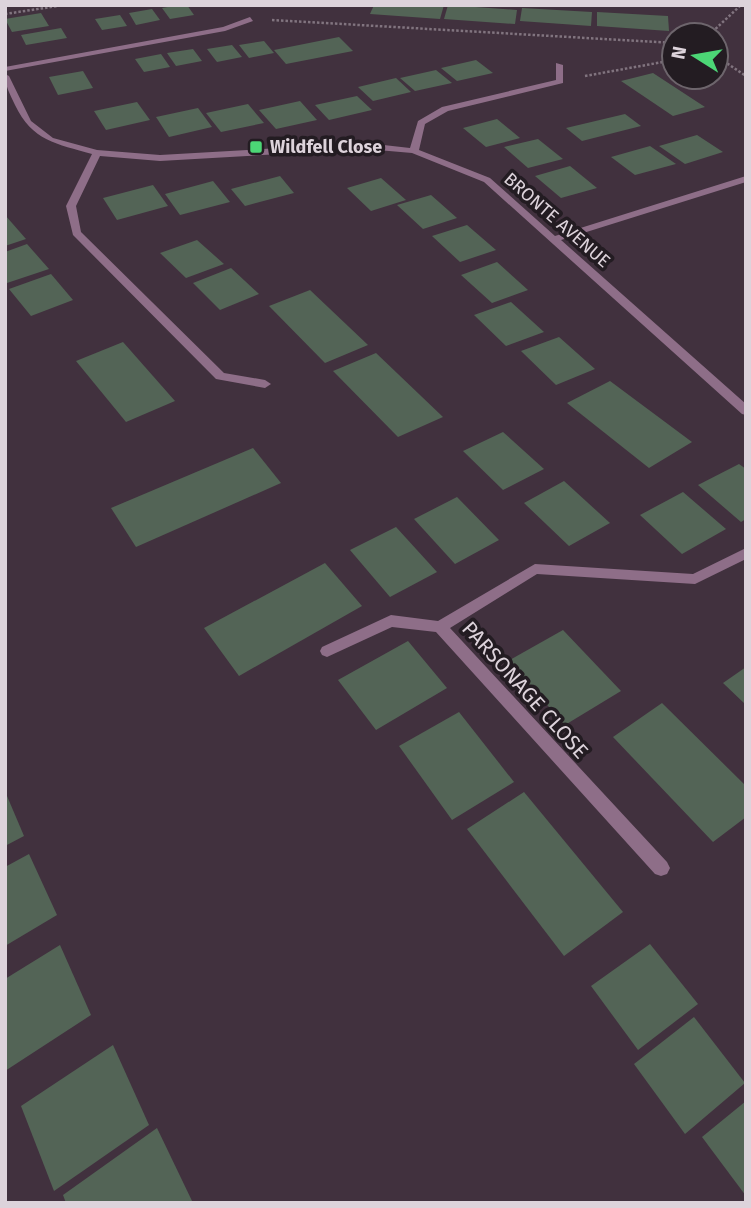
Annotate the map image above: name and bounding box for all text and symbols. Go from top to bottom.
north arrow [660,21,730,91]
text: N [666,44,691,61]
place label: Wildfell Close [270,136,382,158]
marker: Wildfell Close [248,139,264,155]
street label: BRONTE AVENUE [499,168,615,272]
street label: PARSONAGE CLOSE [456,616,594,764]

